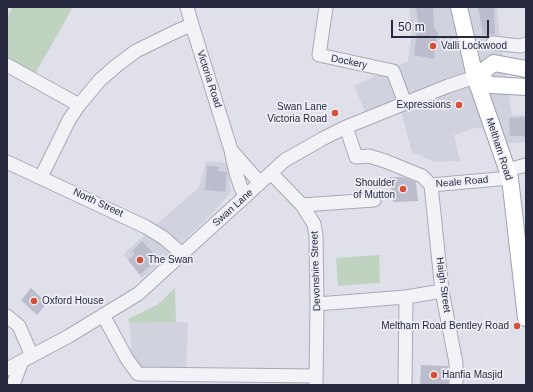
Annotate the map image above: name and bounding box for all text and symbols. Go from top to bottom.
scale bar [393,12,491,38]
text: 50 m [398,20,425,34]
place label: Valli Lockwood [441,40,507,52]
marker: Valli Lockwood [428,41,438,51]
street label: Victoria Road [194,49,224,109]
street label: Dockery [330,52,368,72]
place label: Expressions [397,99,451,111]
marker: Expressions [454,100,464,110]
place label: Swan Lane Victoria Road [267,101,327,124]
marker: Swan Lane Victoria Road [330,108,340,118]
street label: Meltham Road [483,116,515,182]
street label: Neale Road [435,174,489,190]
place label: Shoulder of Mutton [353,177,395,200]
marker: Shoulder of Mutton [398,184,408,194]
street label: North Street [71,186,125,220]
street label: Swan Lane [210,187,256,229]
street label: Devonshire Street [309,231,323,311]
place label: The Swan [148,254,193,266]
marker: The Swan [135,255,145,265]
street label: Haigh Street [433,257,453,313]
place label: Oxford House [42,295,104,307]
marker: Oxford House [29,296,39,306]
place label: Meltham Road Bentley Road [381,320,509,332]
marker: Meltham Road Bentley Road [512,321,522,331]
place label: Hanfia Masjid [442,369,503,381]
marker: Hanfia Masjid [429,370,439,380]

